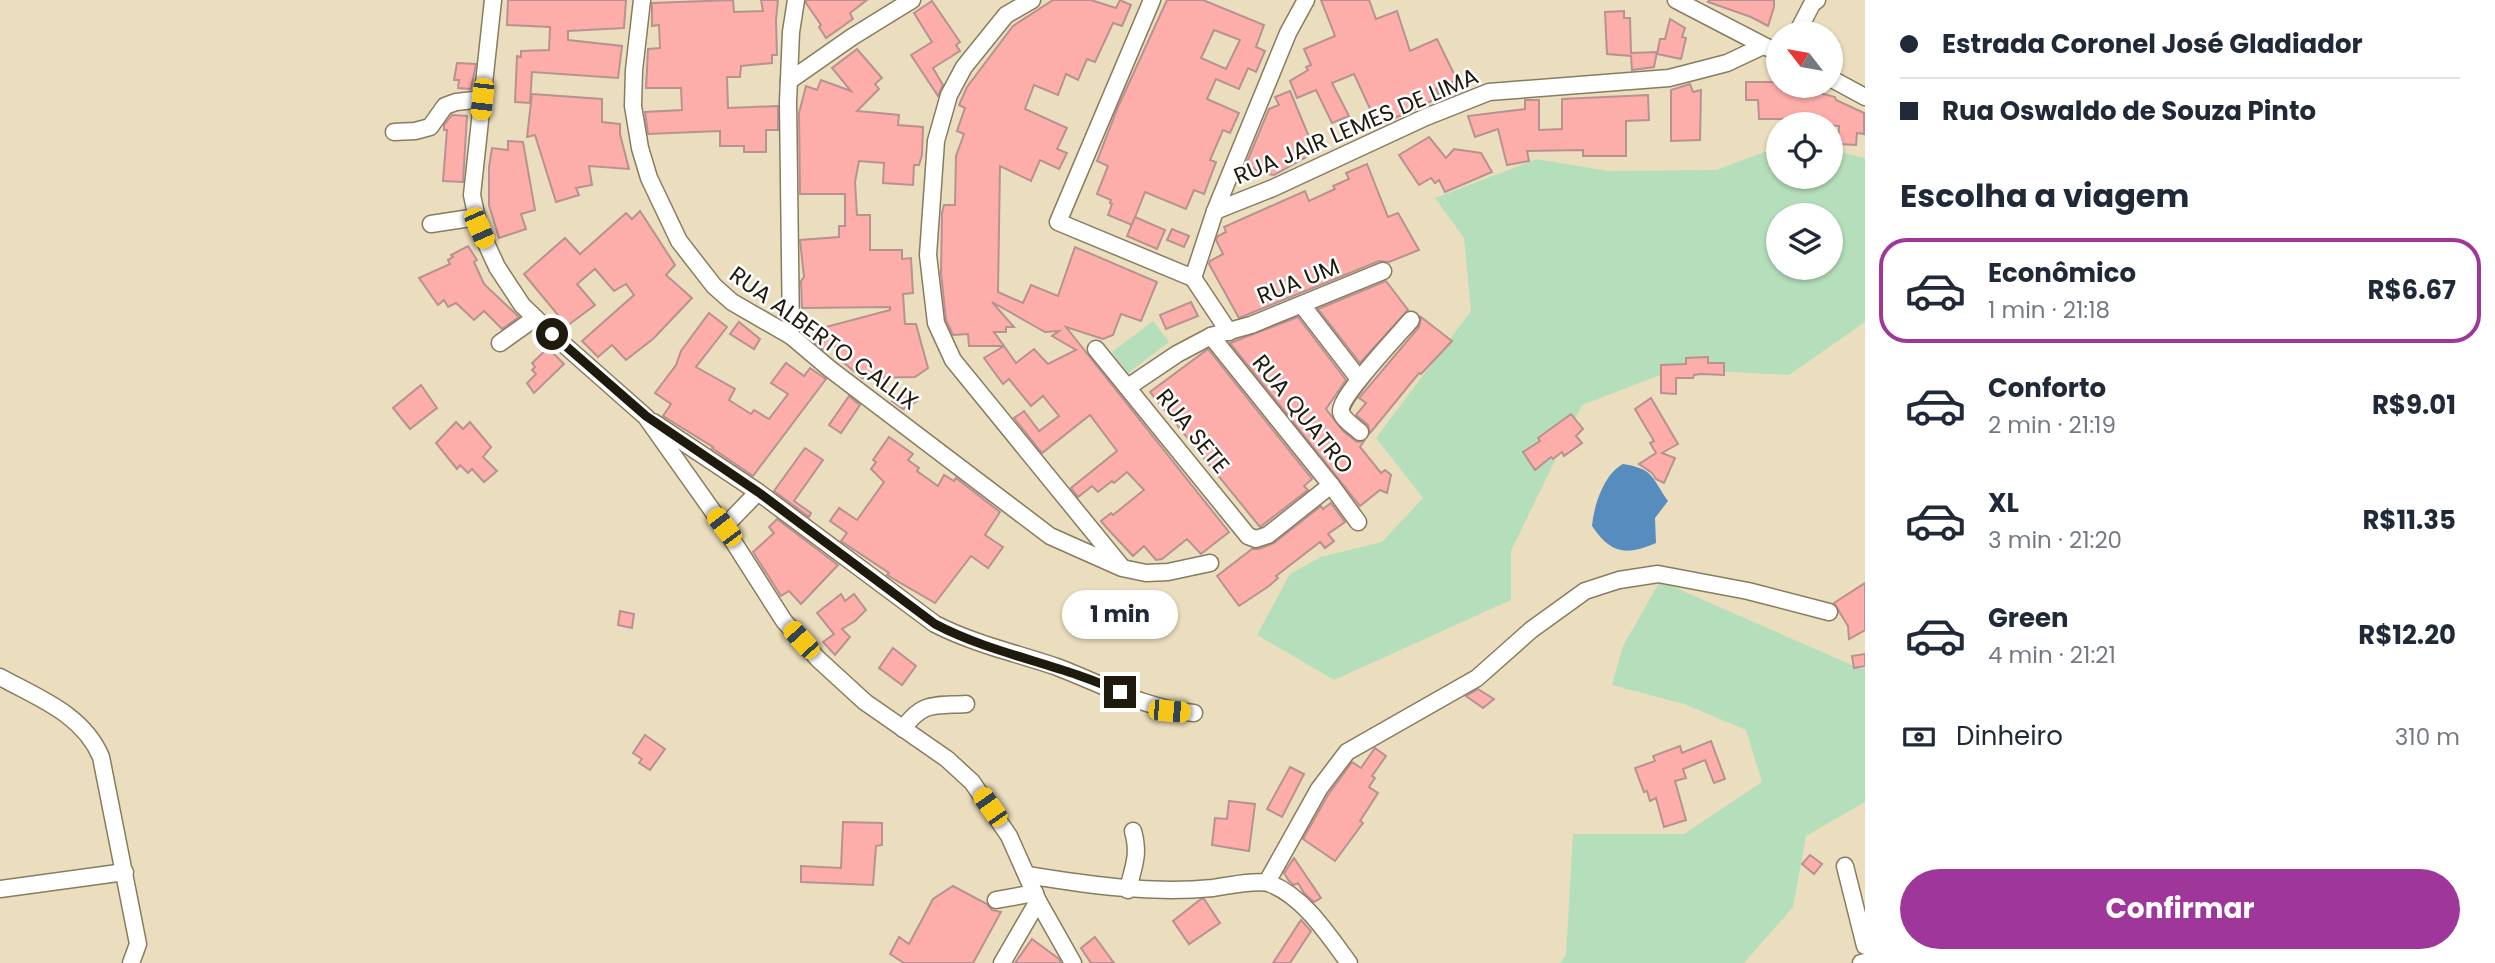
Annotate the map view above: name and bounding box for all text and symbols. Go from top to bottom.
north arrow [1766,21,1843,98]
map controls [1766,21,1843,280]
text: Estrada Coronel José Gladiador [1942,26,2363,62]
street label: RUA JAIR LEMES DE LIMA [1229,60,1483,192]
car [470,77,495,121]
text: Rua Oswaldo de Souza Pinto [1942,93,2316,129]
button: locate [1766,112,1843,189]
text: Escolha a viagem [1900,173,2189,218]
button: layers [1766,203,1843,280]
car [461,205,498,251]
street label: RUA UM [1252,250,1344,312]
text: Econômico [1988,255,2136,291]
street label: RUA ALBERTO CALLIX [723,259,925,417]
icon: car [1904,259,1967,322]
text: R$6.67 [2368,272,2456,308]
text: 1 min · 21:18 [1988,294,2110,326]
route start [536,318,568,350]
street label: RUA QUATRO [1245,348,1361,480]
text: Conforto [1988,370,2106,406]
icon: car [1904,374,1967,437]
street label: RUA SETE [1149,382,1237,480]
text: R$9.01 [2372,387,2456,423]
text: 2 min · 21:19 [1988,409,2116,441]
text: XL [1988,485,2019,521]
icon: car [1904,489,1967,552]
text: R$11.35 [2362,502,2456,538]
car [703,504,746,550]
text: 3 min · 21:20 [1988,524,2122,556]
callout: 1 min [1062,590,1178,640]
text: 1 min [1090,598,1150,630]
text: Green [1988,600,2069,636]
icon: car [1904,604,1967,667]
car [780,617,823,663]
text: R$12.20 [2358,617,2456,653]
text: 4 min · 21:21 [1988,639,2116,671]
route end [1104,676,1136,708]
car [1148,699,1191,723]
icon: cash [1900,718,1938,756]
text: Dinheiro [1956,718,2063,754]
text: 310 m [2395,721,2460,753]
car [970,784,1011,830]
button: Confirmar [1900,869,2460,949]

